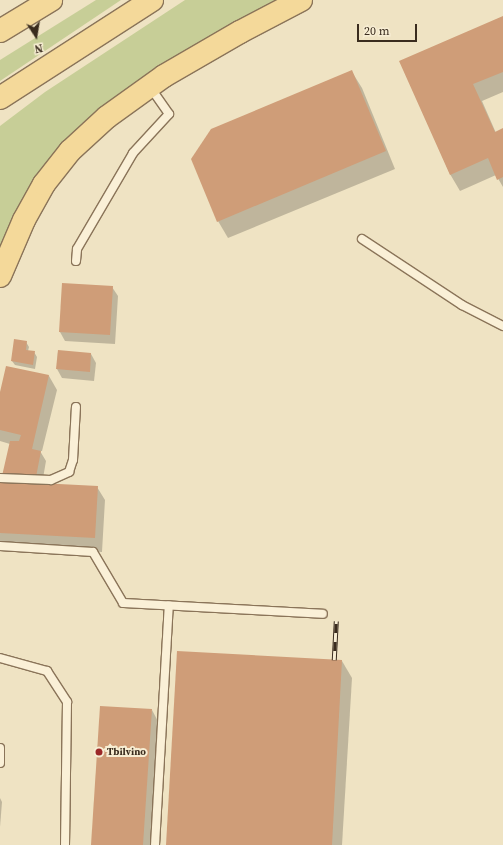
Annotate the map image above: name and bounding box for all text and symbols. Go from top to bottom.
north arrow [16,16,56,56]
scale bar [359,16,419,42]
text: 20 m [364,23,390,39]
text: N [33,40,44,56]
place label: Tbilvino [107,746,146,758]
marker: Tbilvino [94,747,104,757]

